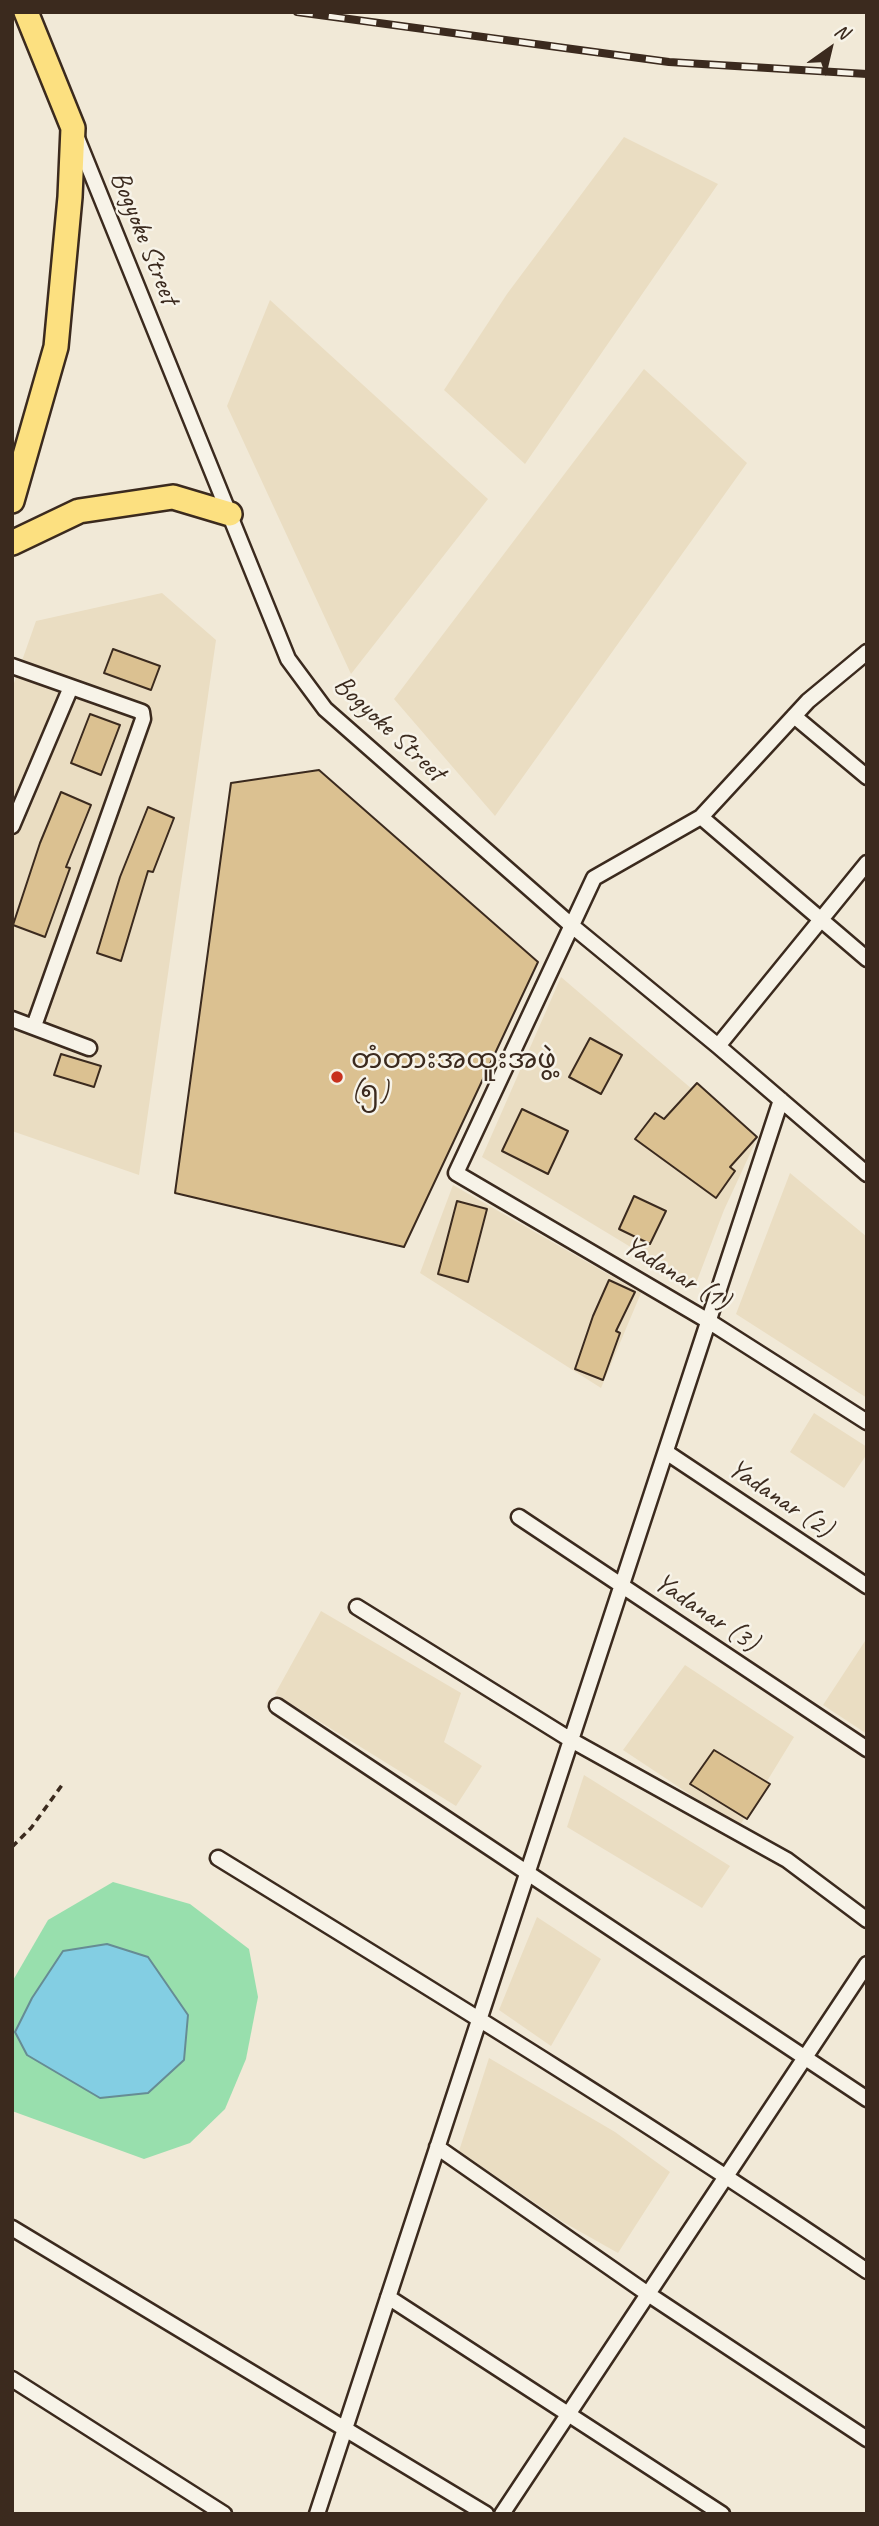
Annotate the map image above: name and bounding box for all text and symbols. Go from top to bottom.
north arrow [795,14,865,84]
text: N [830,18,853,45]
street label: Bogyoke Street [102,166,186,310]
street label: Bogyoke Street [326,669,452,789]
place label: တံတားအထူးအဖွဲ့ (၅) [351,1044,556,1110]
marker: တံတားအထူးအဖွဲ့ (၅) [329,1069,345,1085]
street label: Yadanar (1) [617,1229,735,1319]
street label: Yadanar (2) [721,1452,839,1546]
street label: Yadanar (3) [647,1566,765,1660]

